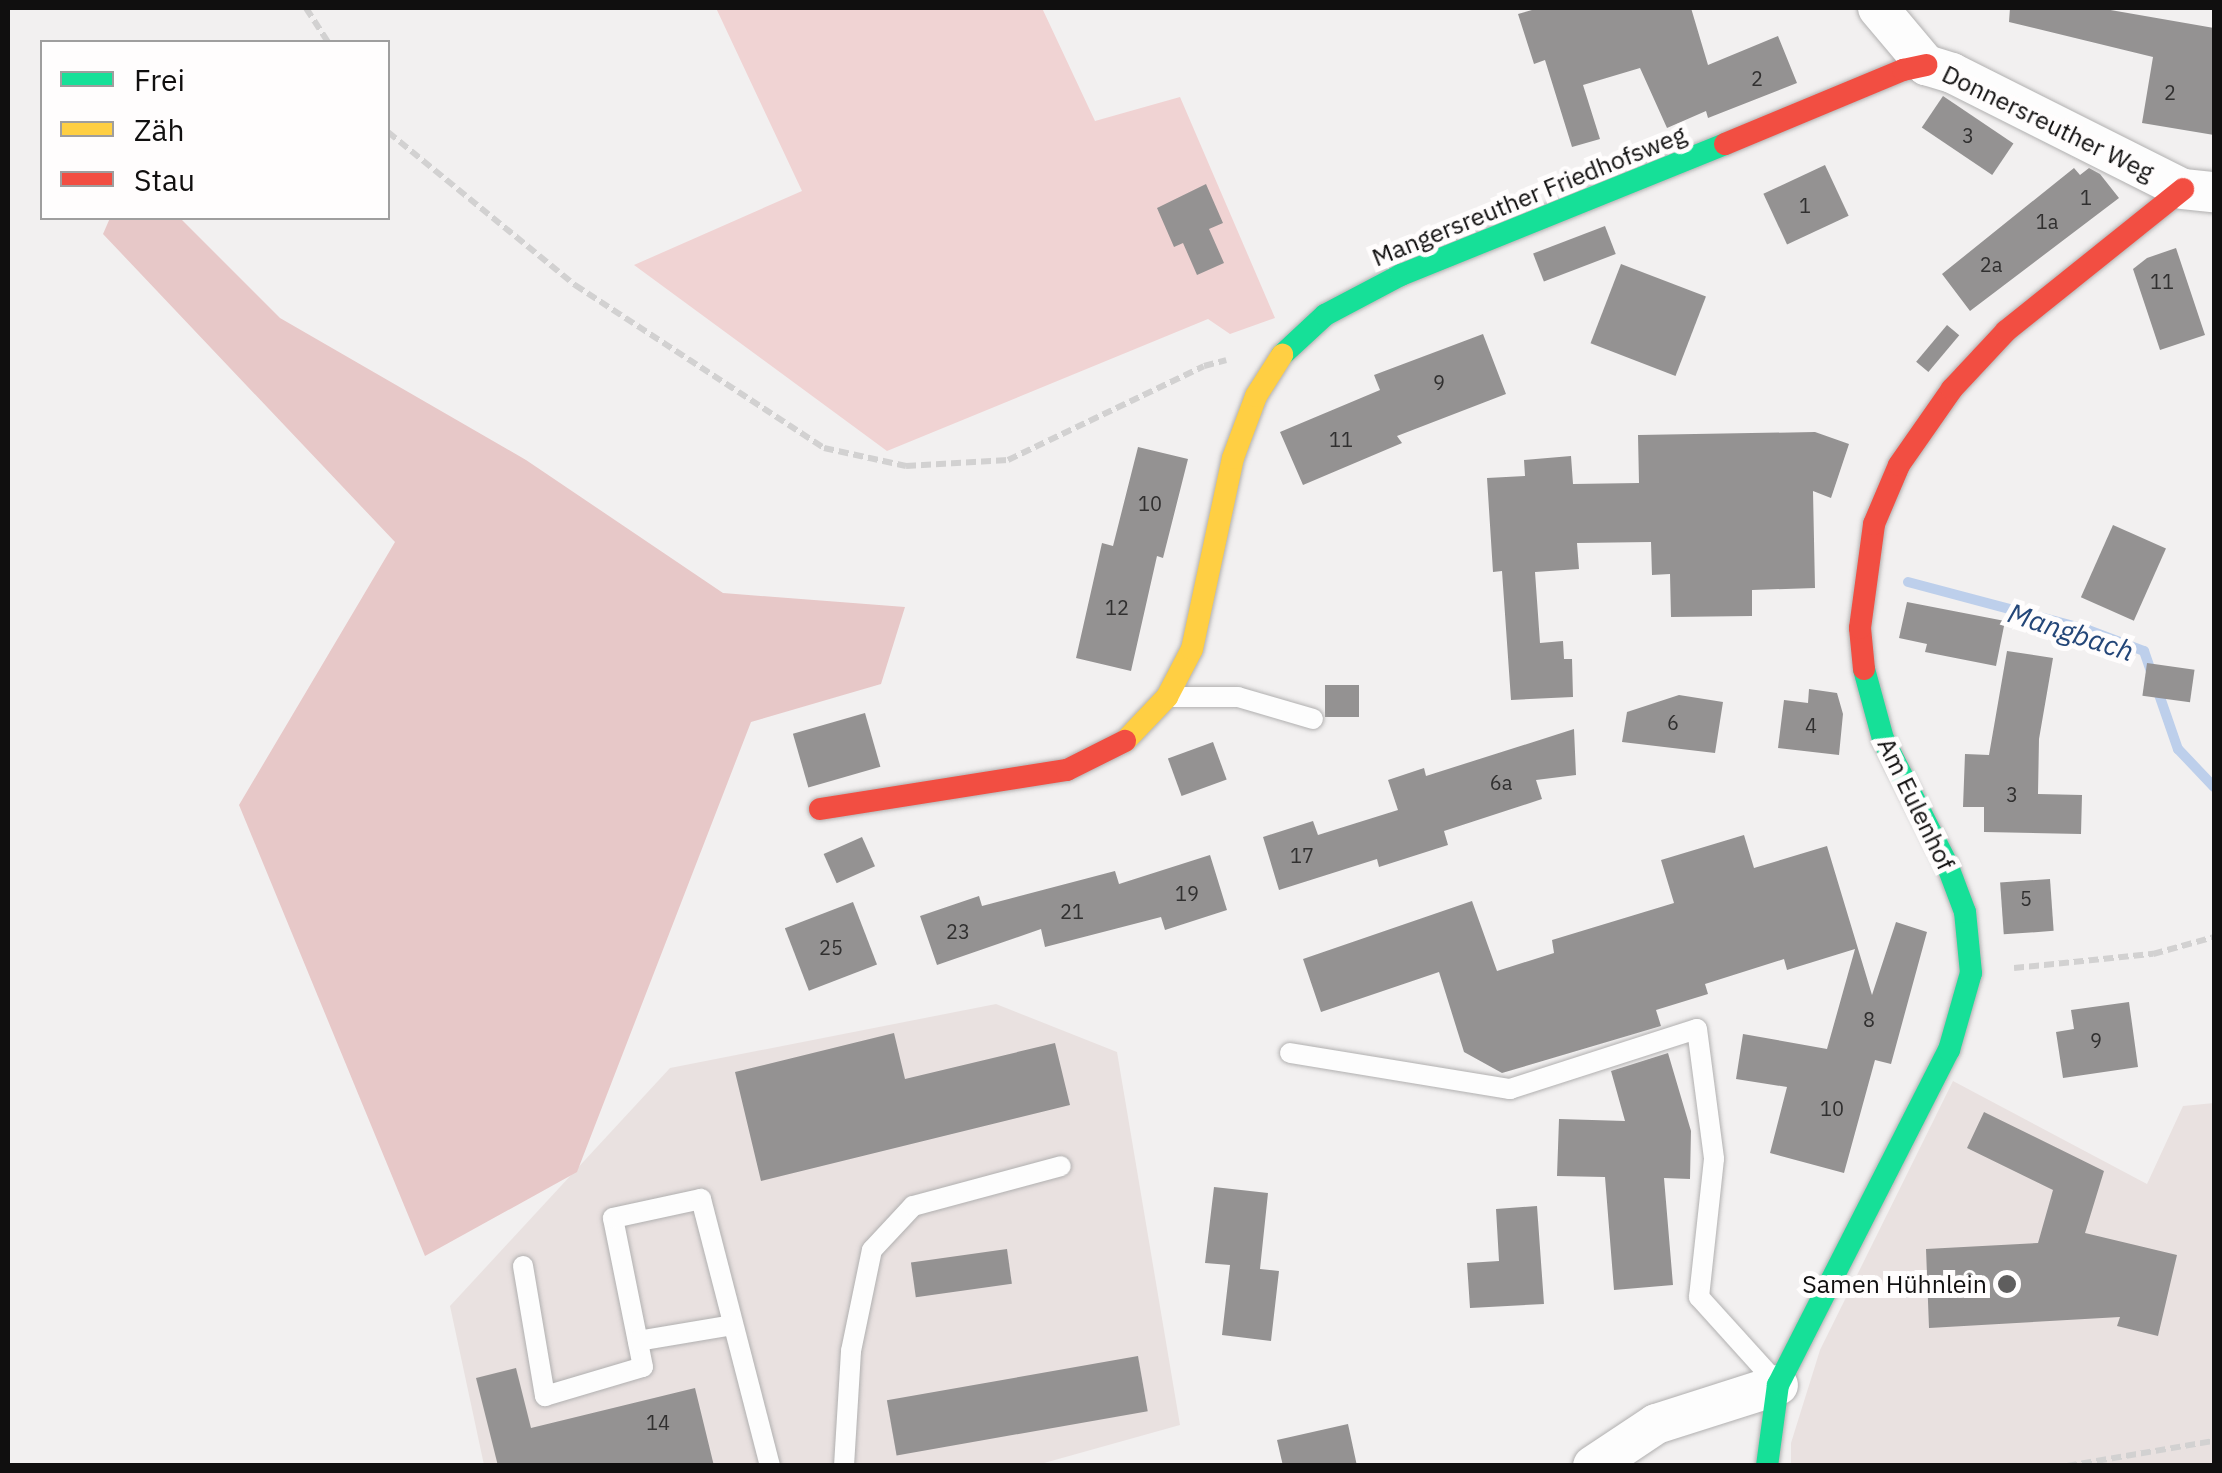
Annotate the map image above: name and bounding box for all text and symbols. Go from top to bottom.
legend [40,40,390,220]
street label: Donnersreuther Weg [1937,59,2159,187]
text: Frei [134,60,185,99]
house number: 2 [1751,66,1763,90]
house number: 2 [2164,80,2176,104]
text: Zäh [134,110,184,149]
street label: Mangersreuther Friedhofsweg [1368,119,1690,273]
house number: 3 [1962,123,1974,147]
text: Stau [134,160,195,199]
house number: 1 [2080,185,2092,209]
house number: 1 [1799,193,1811,217]
house number: 1a [2036,209,2058,233]
house number: 2a [1980,252,2002,276]
house number: 11 [2150,269,2174,293]
house number: 9 [1433,370,1445,394]
house number: 11 [1329,427,1353,451]
house number: 10 [1138,491,1162,515]
house number: 12 [1105,595,1129,619]
water label: Mangbach [2004,596,2138,668]
house number: 6 [1667,710,1679,734]
house number: 4 [1805,713,1817,737]
street label: Am Eulenhof [1871,733,1961,875]
house number: 6a [1490,770,1512,794]
house number: 3 [2006,782,2018,806]
house number: 17 [1290,843,1314,867]
house number: 19 [1175,881,1199,905]
house number: 5 [2020,886,2032,910]
house number: 21 [1060,899,1084,923]
house number: 23 [946,919,970,943]
house number: 25 [819,935,843,959]
house number: 8 [1863,1007,1875,1031]
house number: 9 [2090,1028,2102,1052]
house number: 10 [1820,1096,1844,1120]
place label: Samen Hühnlein [1802,1269,1987,1299]
marker: Samen Hühnlein [1996,1273,2018,1295]
house number: 14 [646,1410,670,1434]

